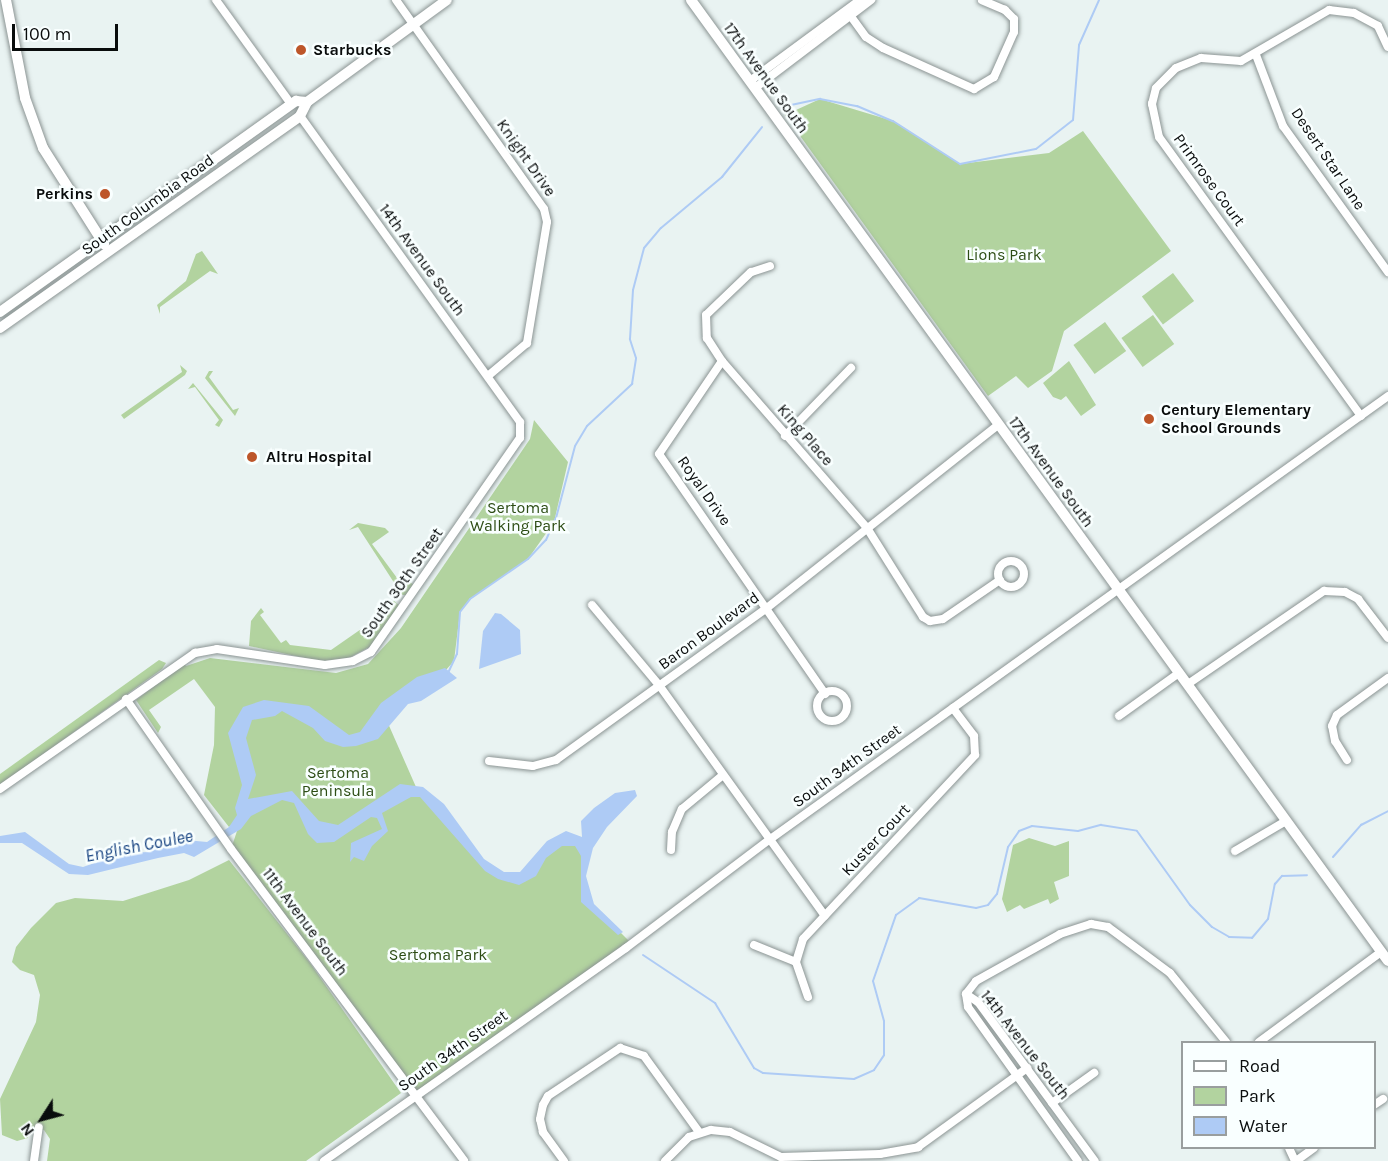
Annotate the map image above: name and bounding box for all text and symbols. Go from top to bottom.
scale bar [15,12,122,50]
street label: 17th Avenue South [719,19,813,137]
text: 100 m [23,23,71,45]
place label: Starbucks [313,40,391,60]
marker: Starbucks [294,43,308,57]
street label: Desert Star Lane [1287,104,1369,214]
street label: Knight Drive [492,116,560,200]
street label: Primrose Court [1169,130,1249,230]
street label: South Columbia Road [78,151,218,259]
place label: Perkins [36,184,93,204]
marker: Perkins [98,187,112,201]
street label: 14th Avenue South [375,200,469,320]
park label: Lions Park [966,245,1042,265]
street label: King Place [773,400,837,470]
place label: Century Elementary School Grounds [1161,400,1311,438]
marker: Century Elementary School Grounds [1142,412,1156,426]
street label: 17th Avenue South [1004,413,1098,531]
place label: Altru Hospital [266,447,372,467]
marker: Altru Hospital [243,448,261,466]
street label: Royal Drive [673,453,735,529]
park label: Sertoma Walking Park [470,498,566,536]
street label: South 30th Street [357,524,447,642]
street label: Baron Boulevard [655,588,763,674]
street label: South 34th Street [789,720,905,812]
park label: Sertoma Peninsula [302,763,374,801]
street label: Kuster Court [838,800,914,880]
water label: English Coulee [83,825,195,867]
street label: 11th Avenue South [258,864,352,980]
park label: Sertoma Park [389,945,487,965]
street label: 14th Avenue South [976,986,1074,1104]
street label: South 34th Street [395,1006,511,1096]
legend [1181,1041,1376,1149]
text: Road [1239,1055,1280,1077]
text: Park [1239,1085,1276,1107]
north arrow [12,1089,72,1149]
text: Water [1239,1115,1287,1137]
text: N [16,1120,38,1140]

